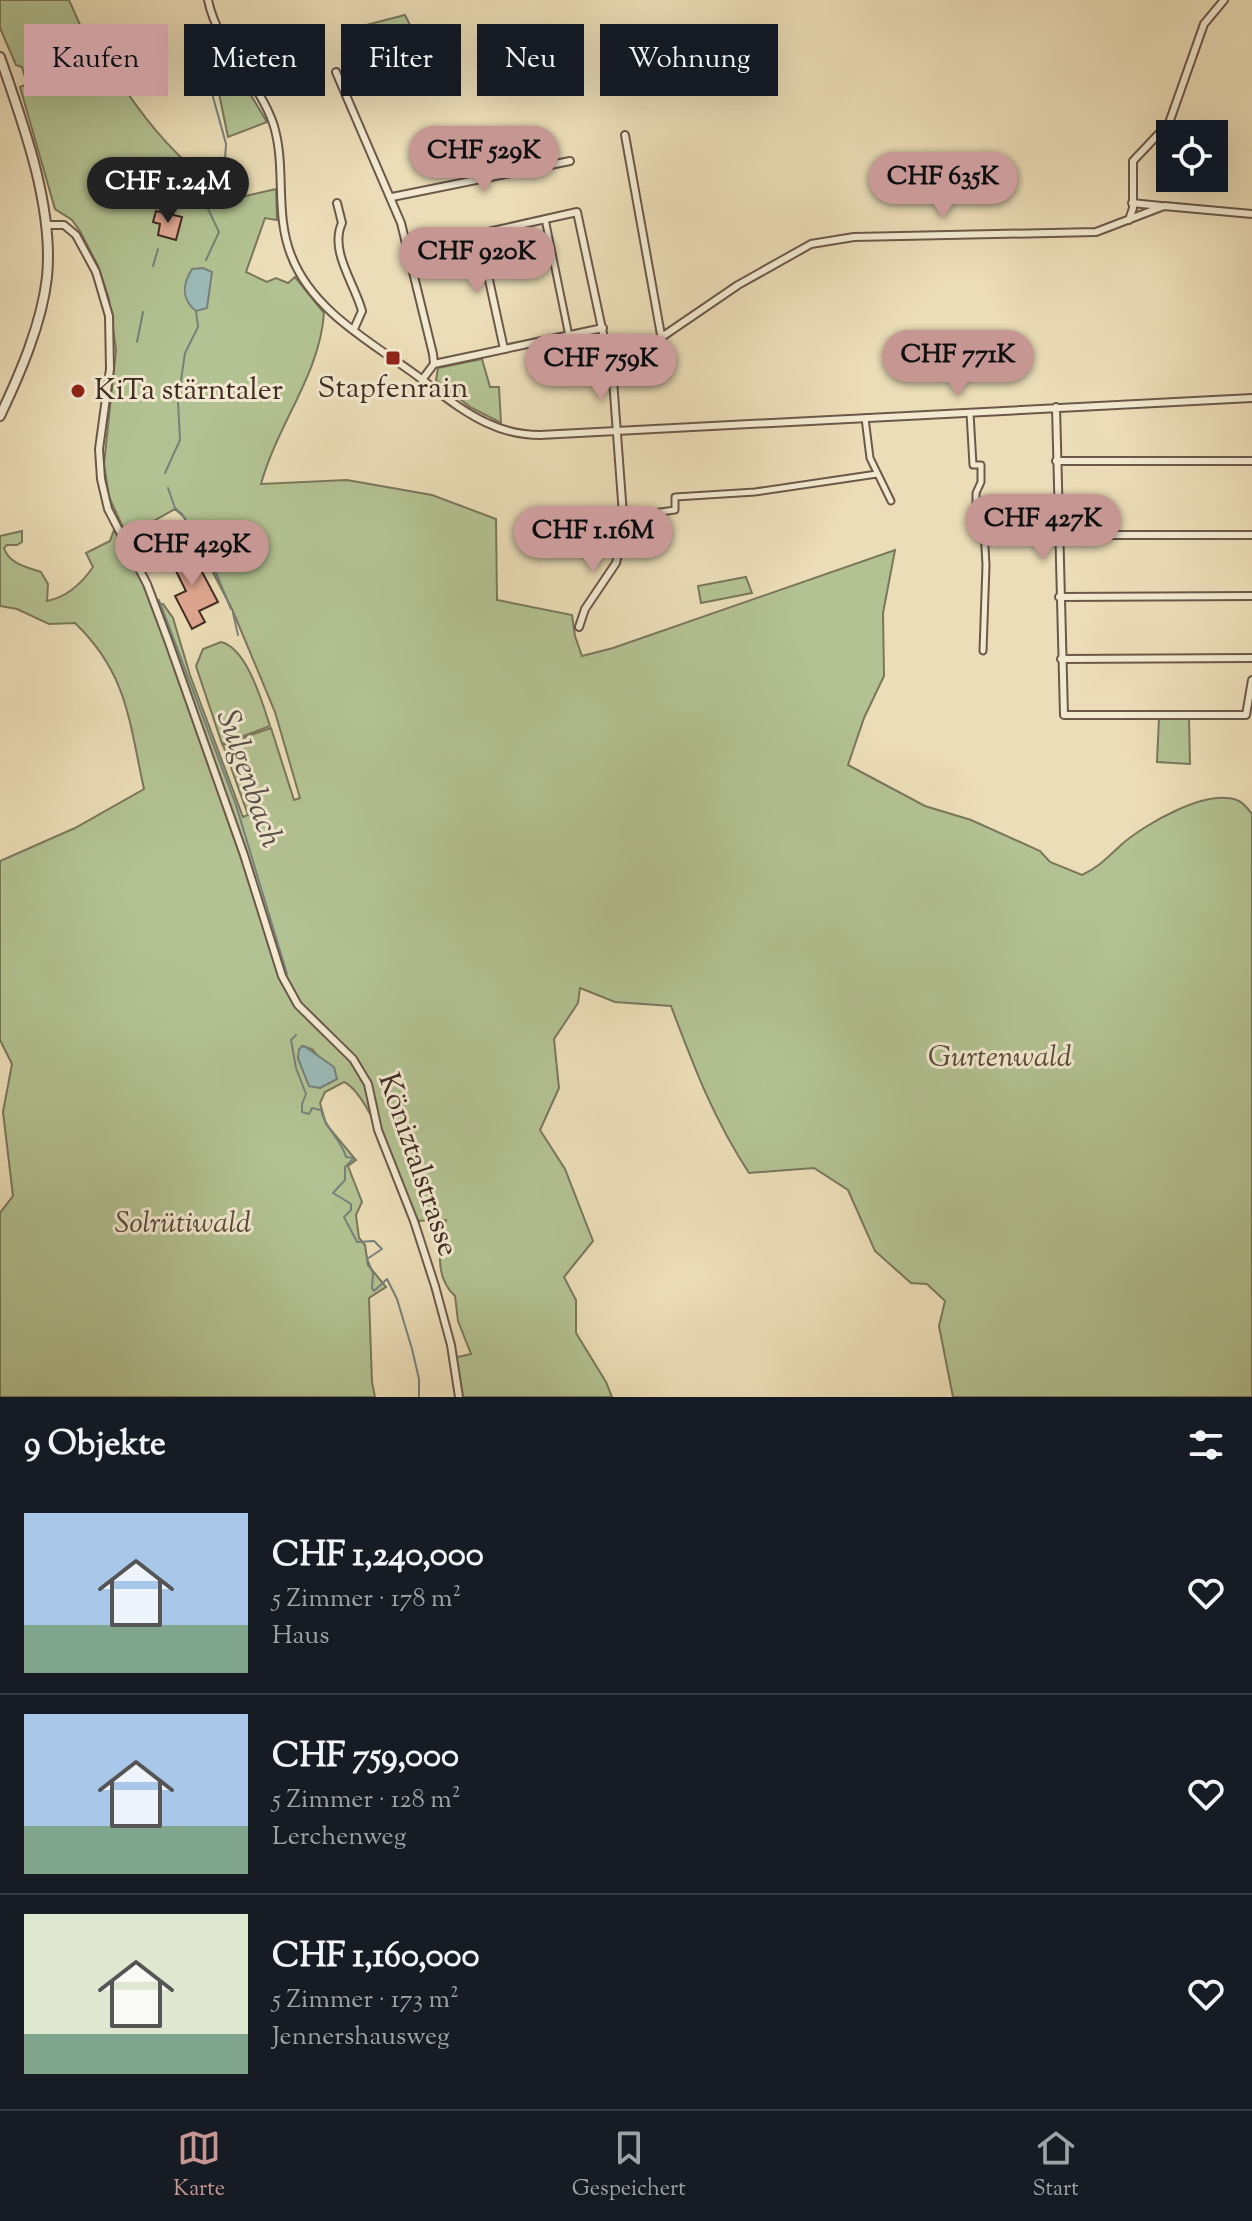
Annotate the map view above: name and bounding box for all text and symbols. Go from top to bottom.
chip: Kaufen [24,24,168,96]
chip: Mieten [184,24,325,96]
chip: Filter [341,24,461,96]
chip: Neu [477,24,584,96]
chip: Wohnung [600,24,778,96]
map controls [1156,120,1228,192]
button: locate [1156,120,1228,192]
pin: CHF 529K [401,126,567,194]
text: CHF 529K [427,133,541,170]
pin: CHF 635K [860,152,1026,220]
pin: CHF 1.24M [76,157,260,225]
text: CHF 635K [887,159,999,196]
text: CHF 1.24M [105,164,231,201]
pin: CHF 920K [394,227,560,295]
text: CHF 920K [418,234,536,271]
pin: CHF 771K [875,330,1041,398]
pin: CHF 759K [518,334,684,402]
text: CHF 771K [900,337,1016,374]
text: CHF 759K [544,341,658,378]
marker: Stapfenrain [384,349,402,367]
place label: Stapfenrain [318,368,469,411]
place label: KiTa stärntaler [94,370,283,413]
marker: KiTa stärntaler [69,382,87,400]
pin: CHF 427K [960,494,1126,562]
text: CHF 427K [984,501,1102,538]
pin: CHF 1.16M [501,506,685,574]
text: CHF 1.16M [532,513,654,550]
pin: CHF 429K [109,520,275,588]
text: CHF 429K [133,527,251,564]
water label: Sulgenbach [203,704,293,855]
park label: Gurtenwald [928,1037,1072,1080]
street label: Köniztalstrasse [365,1067,469,1263]
park label: Solrütiwald [115,1203,251,1246]
text: 9 Objekte [24,1421,166,1470]
icon: filters [1184,1423,1228,1467]
text: CHF 1,240,000 [272,1532,484,1581]
icon: home [88,1545,184,1641]
icon: heart [1184,1571,1228,1615]
text: 5 Zimmer · 178 m² [272,1581,461,1618]
text: Haus [272,1618,329,1655]
text: CHF 759,000 [272,1733,459,1782]
icon: home [88,1746,184,1842]
icon: heart [1184,1772,1228,1816]
text: 5 Zimmer · 128 m² [272,1782,461,1819]
text: Lerchenweg [272,1819,406,1856]
text: CHF 1,160,000 [272,1933,479,1982]
icon: home [88,1946,184,2042]
icon: heart [1184,1972,1228,2016]
text: 5 Zimmer · 173 m² [272,1982,459,2019]
text: Jennershausweg [272,2019,450,2056]
tab: Karte [173,2126,225,2206]
tab: Gespeichert [572,2126,686,2206]
tab: Start [1032,2126,1079,2206]

